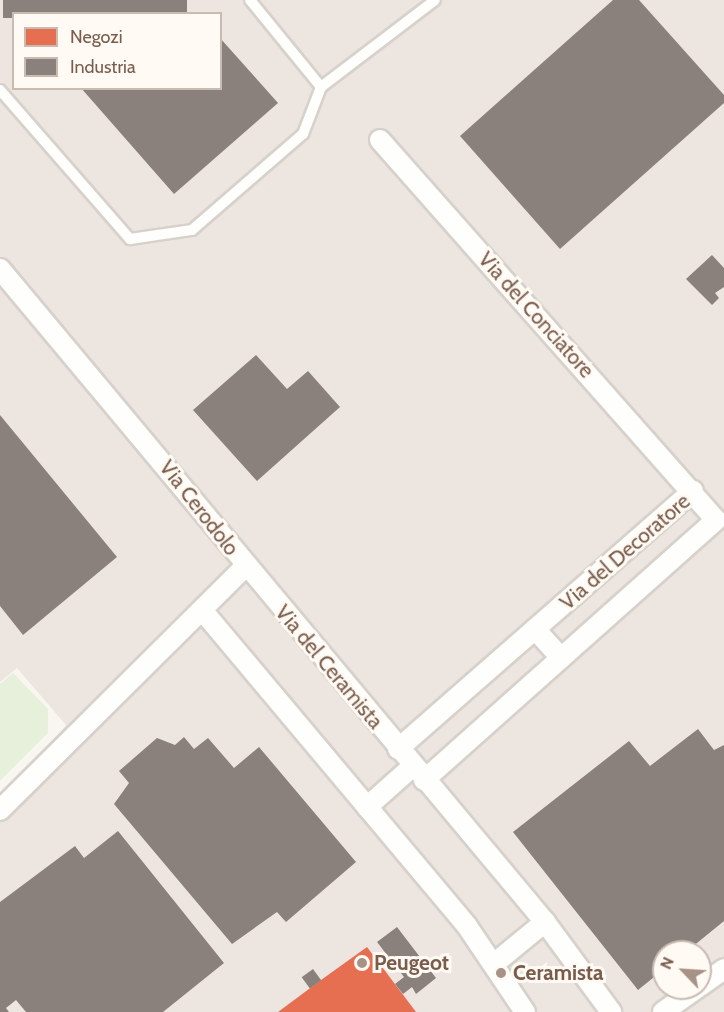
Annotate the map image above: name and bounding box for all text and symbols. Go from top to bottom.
legend [12,12,222,90]
text: Negozi [70,26,123,48]
text: Industria [70,56,136,78]
street label: Via del Conciatore [473,247,599,383]
street label: Via Cerodolo [154,455,244,561]
street label: Via del Decoratore [555,489,695,615]
street label: Via del Ceramista [270,600,388,734]
north arrow [652,940,712,1000]
place label: Peugeot [374,950,449,976]
text: N [656,954,678,972]
marker: Peugeot [355,956,369,970]
place label: Ceramista [513,960,604,986]
marker: Ceramista [494,966,508,980]

